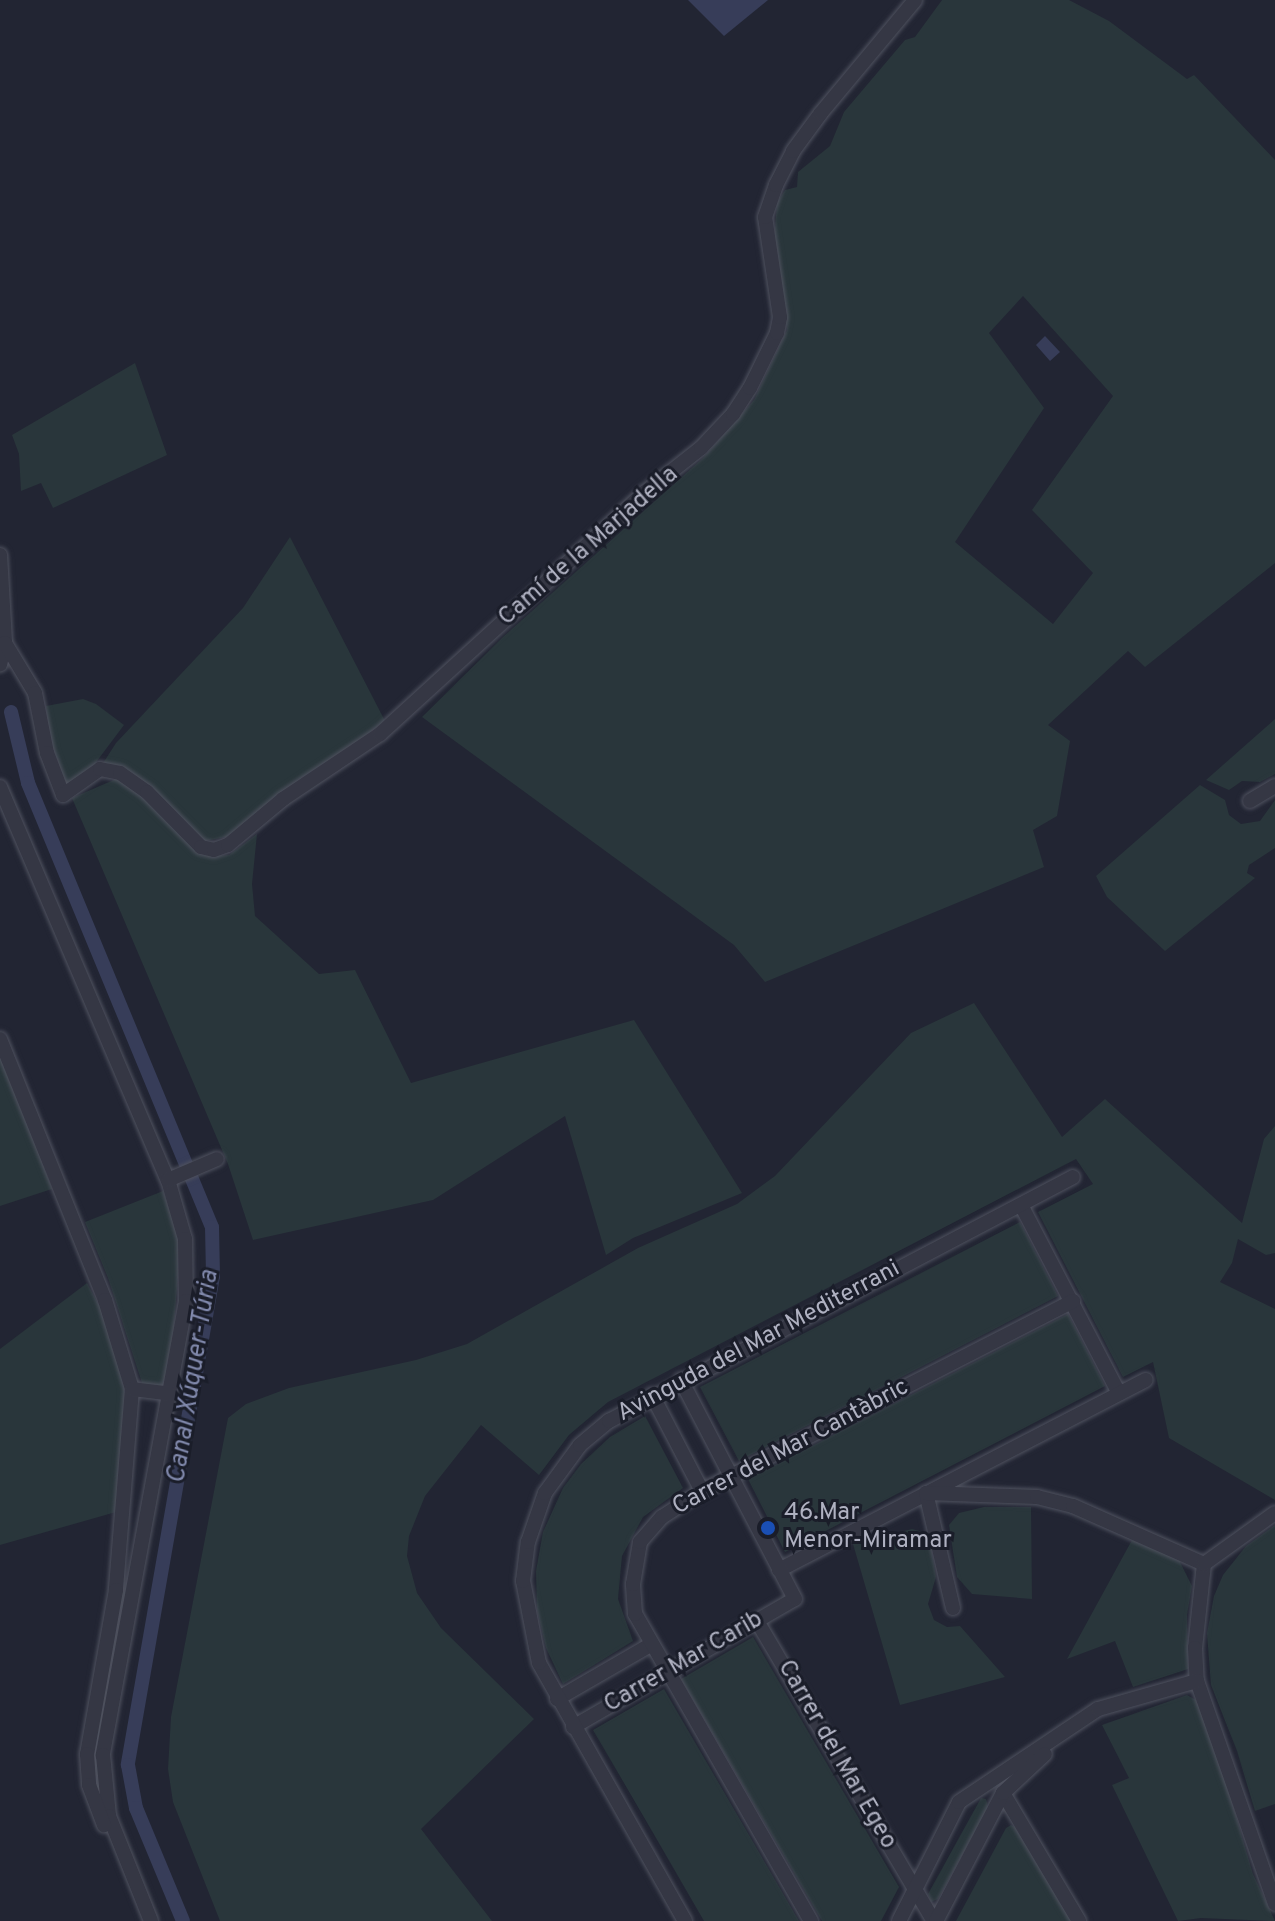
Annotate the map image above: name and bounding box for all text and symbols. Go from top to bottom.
street label: Camí de la Marjadella [493,461,685,633]
street label: Avinguda del Mar Mediterrani [613,1255,905,1429]
water label: Canal Xúquer-Túria [162,1268,226,1486]
street label: Carrer del Mar Cantàbric [668,1374,914,1522]
place label: 46.Mar Menor-Miramar [784,1500,952,1556]
marker: 46.Mar Menor-Miramar [759,1519,777,1537]
street label: Carrer Mar Carib [600,1606,768,1720]
street label: Carrer del Mar Egeo [770,1656,902,1854]

